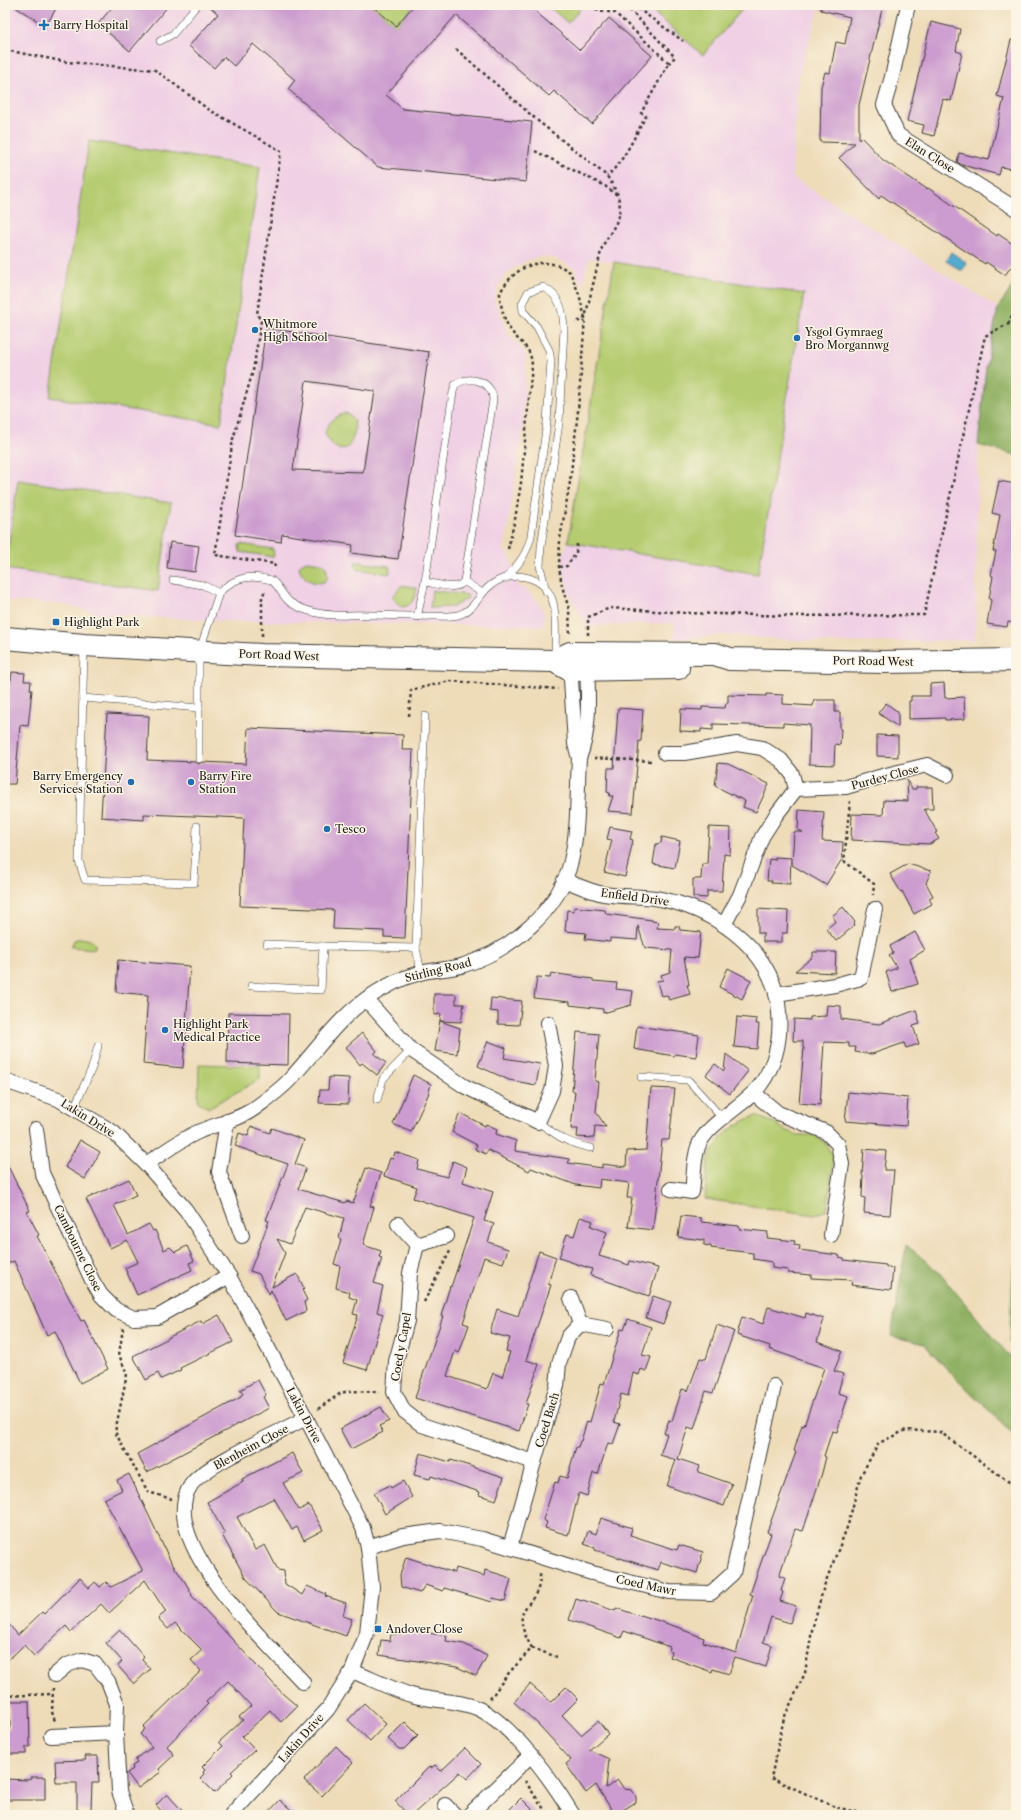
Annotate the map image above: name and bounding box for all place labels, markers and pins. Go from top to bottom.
place label: Barry Hospital [53,18,129,32]
marker: Barry Hospital [38,19,50,31]
place label: Whitmore High School [262,317,328,344]
marker: Whitmore High School [250,325,260,335]
place label: Ysgol Gymraeg Bro Morgannwg [804,325,889,352]
marker: Ysgol Gymraeg Bro Morgannwg [792,333,802,343]
place label: Highlight Park [64,615,140,629]
marker: Highlight Park [51,617,61,627]
place label: Barry Emergency Services Station [32,769,124,796]
place label: Barry Fire Station [199,769,252,796]
marker: Barry Emergency Services Station [126,777,136,787]
marker: Barry Fire Station [186,777,196,787]
place label: Tesco [335,822,366,836]
marker: Tesco [322,824,332,834]
place label: Highlight Park Medical Practice [173,1017,260,1044]
marker: Highlight Park Medical Practice [160,1025,170,1035]
place label: Andover Close [385,1622,463,1636]
marker: Andover Close [373,1624,383,1634]

